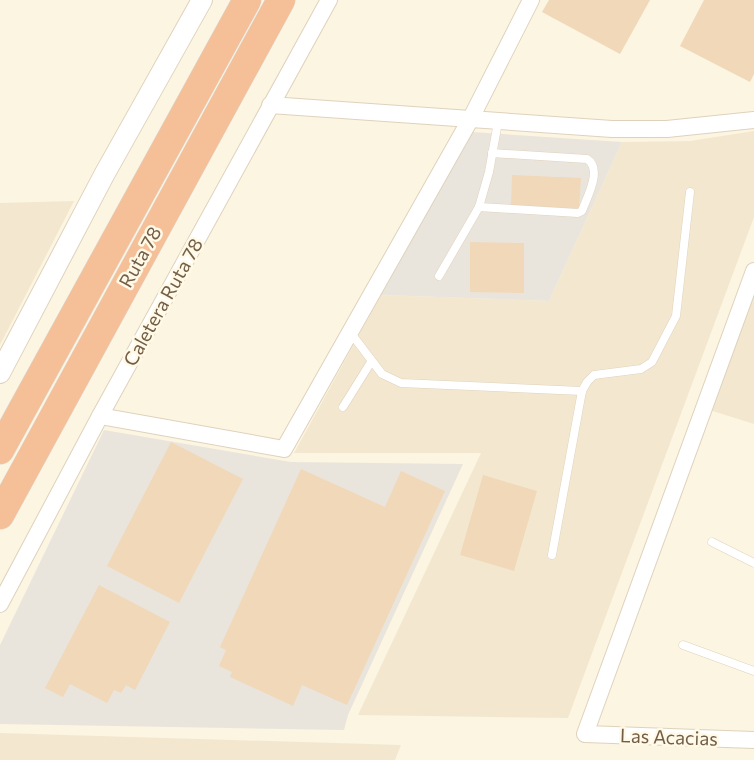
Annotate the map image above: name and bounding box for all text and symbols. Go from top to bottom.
street label: Ruta 78 [113,222,166,291]
street label: Caletera Ruta 78 [118,234,207,370]
street label: Las Acacias [620,723,718,750]

